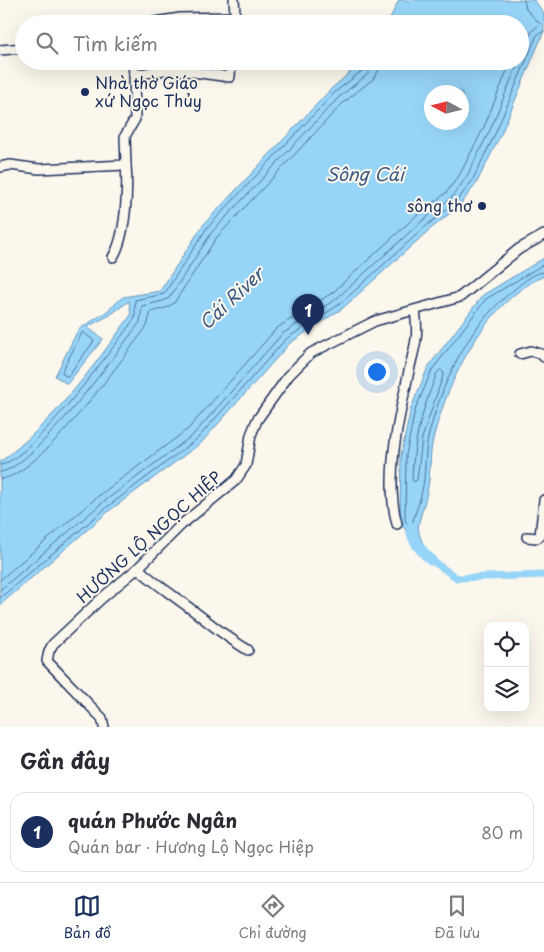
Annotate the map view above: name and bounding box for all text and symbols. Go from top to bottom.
search box [15,15,529,70]
icon: search [33,29,61,57]
text: Tìm kiếm [73,29,158,57]
place label: Nhà thờ Giáo xứ Ngọc Thủy [95,70,202,112]
north arrow [424,85,469,130]
marker: Nhà thờ Giáo xứ Ngọc Thủy [79,86,91,98]
water label: Sông Cái [326,160,407,187]
place label: sông thơ [407,193,473,217]
marker: sông thơ [476,200,488,212]
water label: Cái River [192,258,272,335]
pin: 1 [292,294,324,335]
your location [364,359,390,385]
street label: HƯƠNG LỘ NGỌC HIỆP [70,464,226,608]
map controls [484,622,529,712]
button: locate [484,622,529,667]
button: layers [484,667,529,712]
text: Gần đây [20,744,110,776]
text: quán Phước Ngân [68,806,237,834]
text: 1 [33,820,41,844]
text: 80 m [481,820,523,844]
text: Quán bar · Hương Lộ Ngọc Hiệp [68,834,314,858]
tab: Bản đồ [64,892,111,943]
tab: Chỉ đường [239,892,307,943]
tab: Đã lưu [434,892,480,943]

